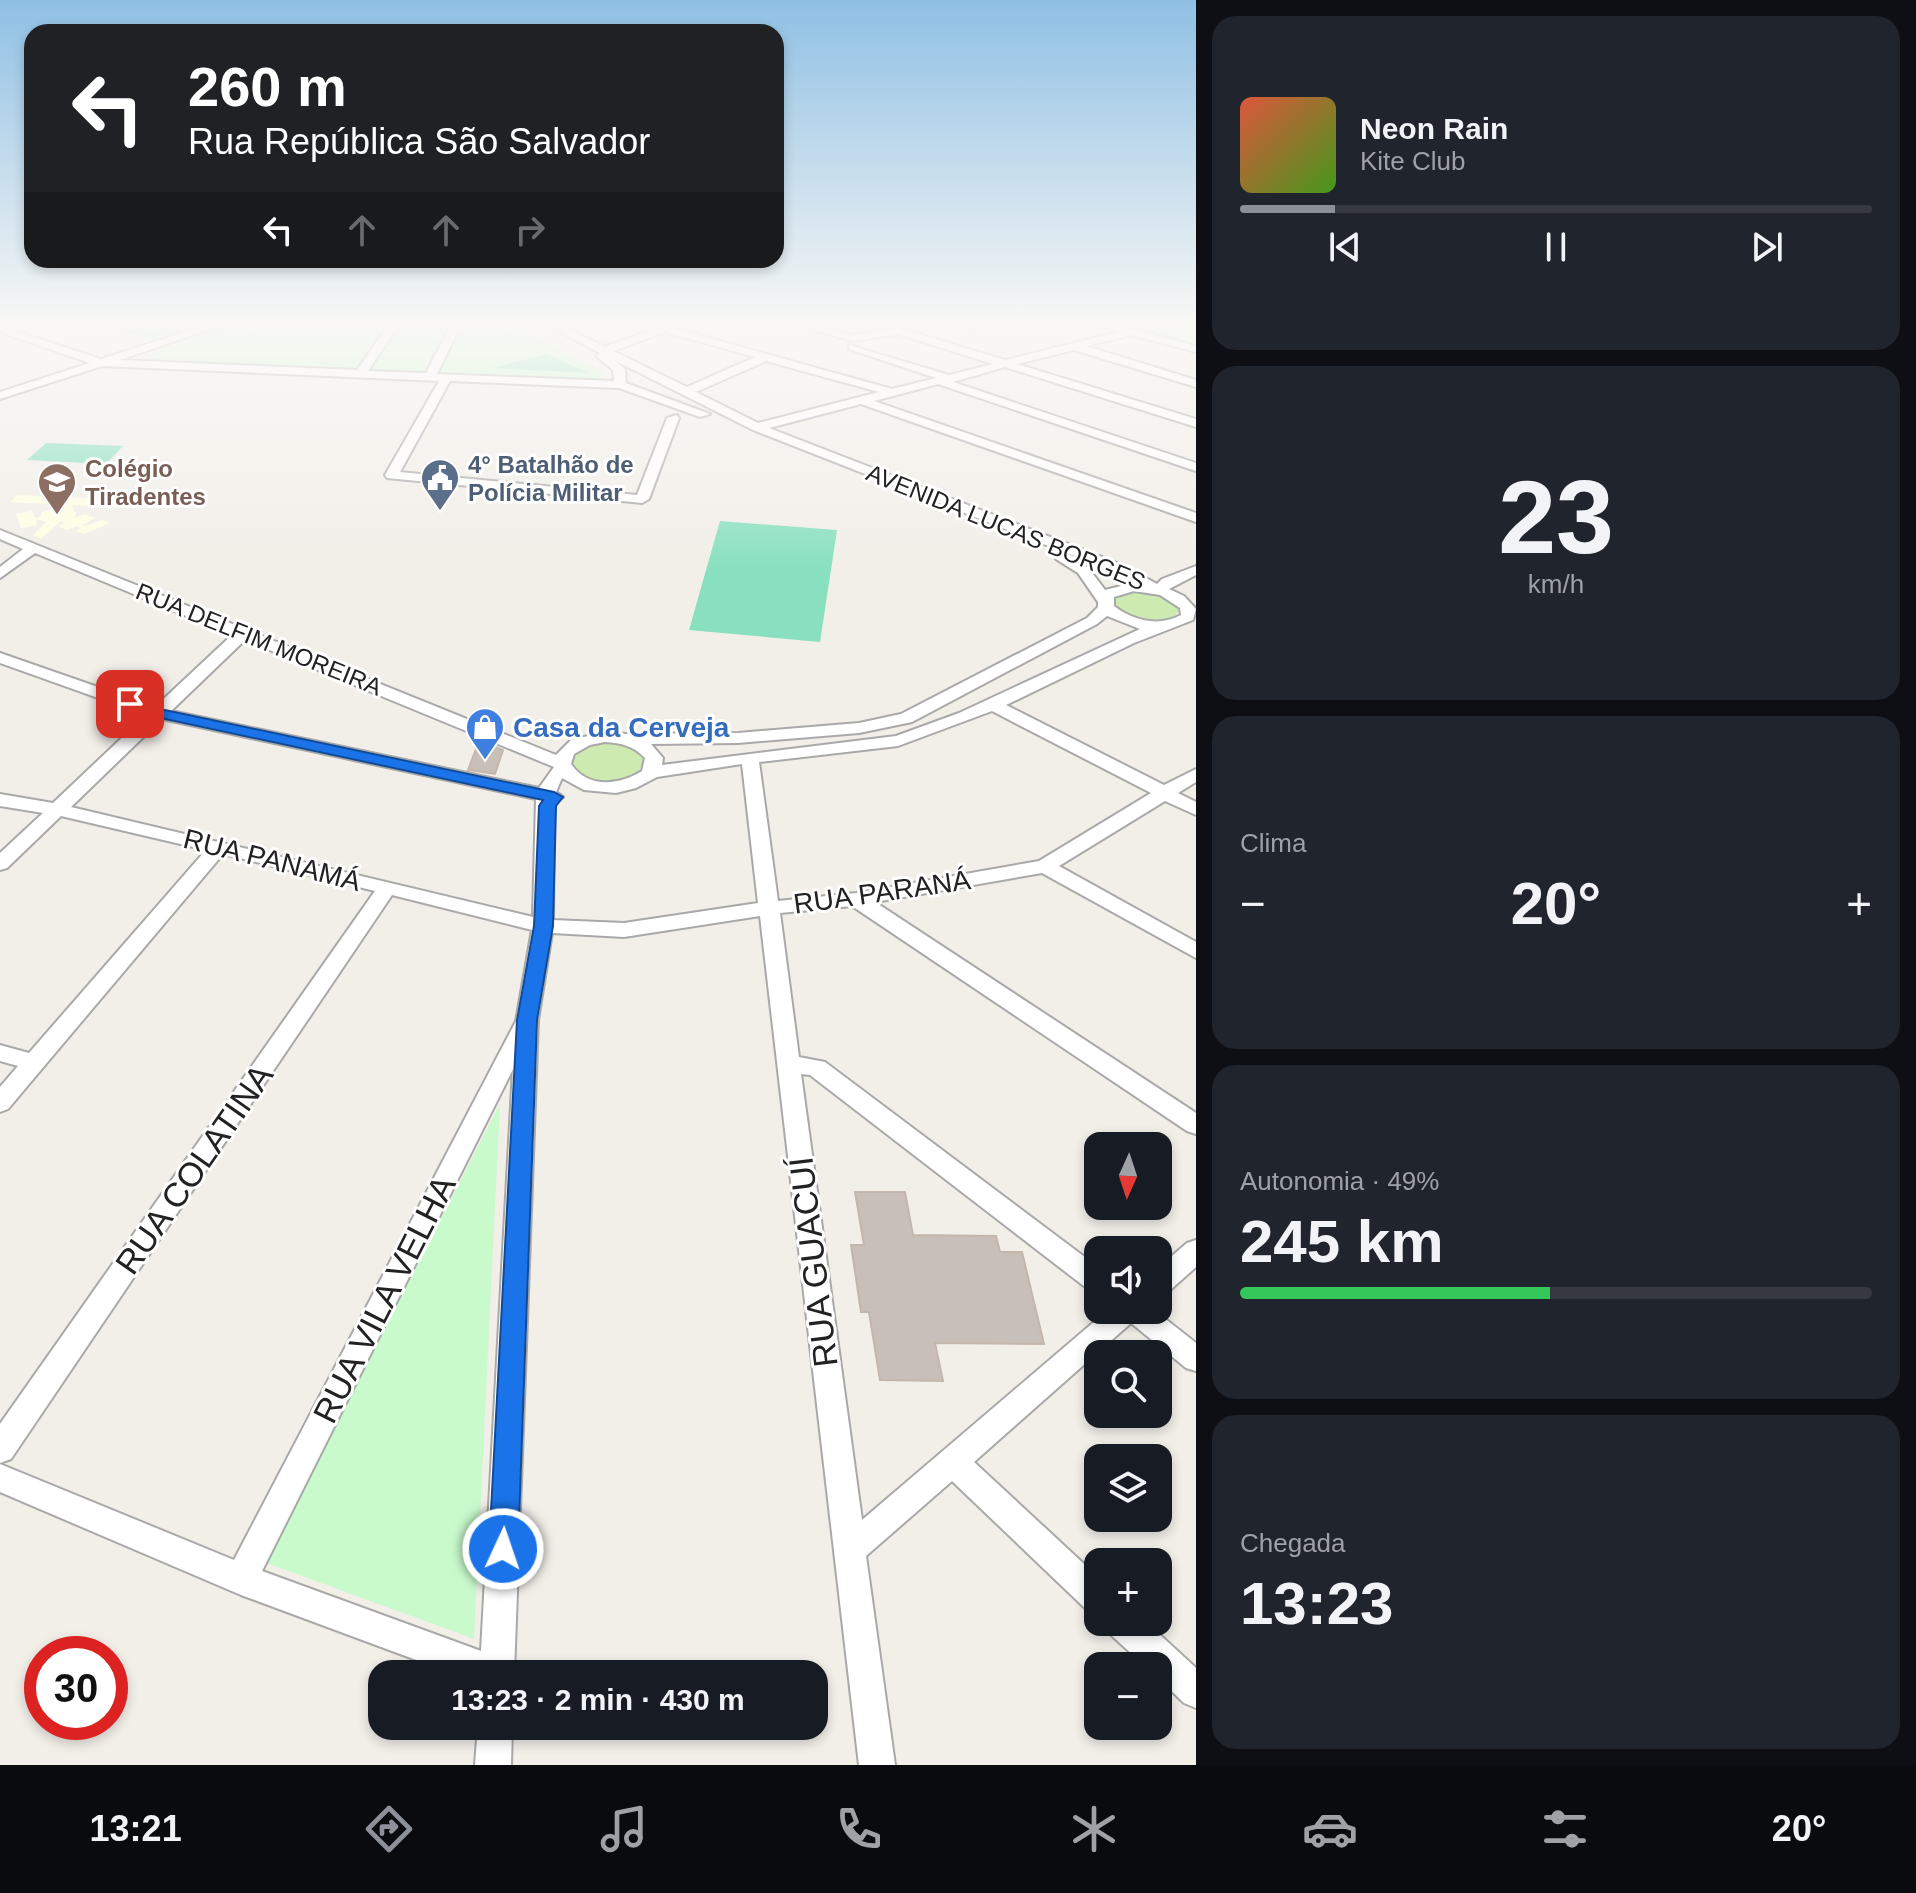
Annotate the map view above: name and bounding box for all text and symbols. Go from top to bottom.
text: 260 m [188,55,347,118]
icon: left [56,56,160,160]
text: Neon Rain [1360,112,1508,145]
text: Rua República São Salvador [188,121,650,162]
text: Kite Club [1360,146,1466,176]
icon: left [256,208,300,252]
icon: ahead [340,208,384,252]
icon: ahead [424,208,468,252]
icon: right [508,208,552,252]
icon: previous [1323,225,1367,269]
icon: pause [1534,225,1578,269]
icon: next [1745,225,1789,269]
place label: 4° Batalhão de Polícia Militar [468,451,634,506]
place label: Colégio Tiradentes [85,455,206,510]
public building icon: 4° Batalhão de Polícia Militar [419,457,461,512]
street label: AVENIDA LUCAS BORGES [863,459,1149,595]
text: 23 [1498,459,1614,575]
school or university icon: Colégio Tiradentes [36,461,78,516]
text: km/h [1528,569,1584,599]
street label: RUA DELFIM MOREIRA [132,577,386,701]
pin [96,670,164,738]
icon: arrive [108,682,152,726]
shop icon: Casa da Cerveja [464,706,506,761]
place label: Casa da Cerveja [513,712,730,743]
street label: RUA PANAMÁ [180,823,364,897]
text: Clima [1240,828,1306,858]
street label: RUA PARANÁ [792,864,973,920]
text: 20° [1511,870,1601,937]
text: − [1240,879,1266,928]
text: + [1846,879,1872,928]
street label: RUA COLATINA [108,1057,281,1281]
north arrow [1084,1132,1172,1220]
map controls [1084,1132,1172,1740]
street label: RUA GUACUÍ [781,1154,845,1369]
text: Autonomia · 49% [1240,1166,1439,1196]
street label: RUA VILA VELHA [305,1169,463,1429]
text: 245 km [1240,1208,1444,1275]
button: sound [1084,1236,1172,1324]
button: search [1084,1340,1172,1428]
button: layers [1084,1444,1172,1532]
position arrow [461,1507,545,1591]
text: Chegada [1240,1528,1346,1558]
button: + [1084,1548,1172,1636]
text: 13:23 [1240,1570,1393,1637]
speed limit sign: 30 [24,1636,128,1740]
button: − [1084,1652,1172,1740]
text: 13:23 · 2 min · 430 m [451,1683,745,1716]
icon: directions [361,1801,417,1857]
icon: music [596,1801,652,1857]
icon: phone [831,1801,887,1857]
icon: climate [1066,1801,1122,1857]
icon: car [1302,1801,1358,1857]
icon: filters [1537,1801,1593,1857]
text: 13:21 [90,1808,182,1849]
text: 20° [1772,1808,1826,1849]

